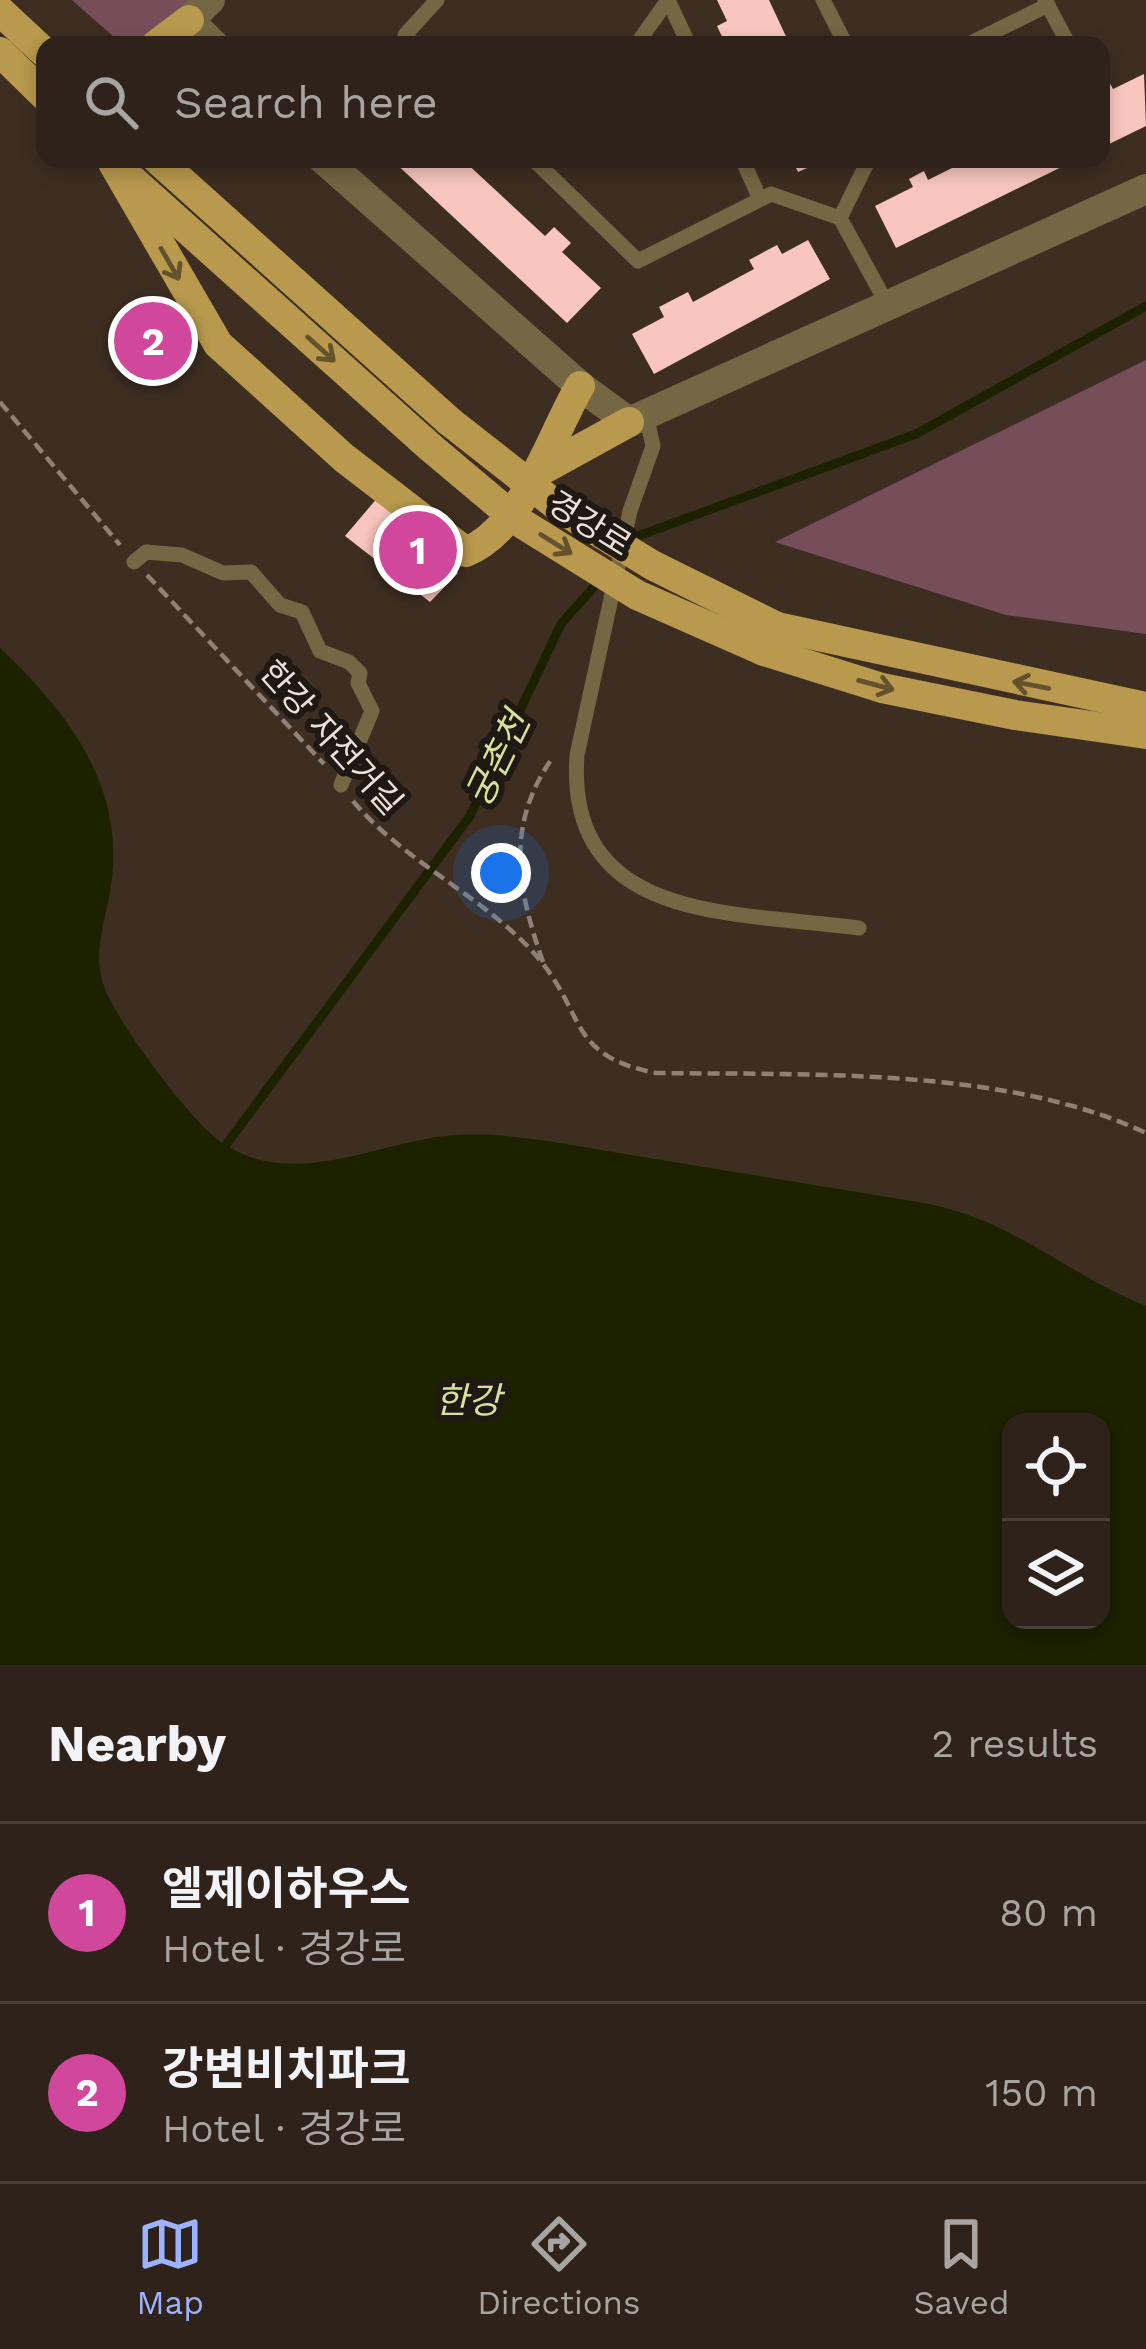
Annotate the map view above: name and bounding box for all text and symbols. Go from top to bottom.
search box [36,36,1110,168]
icon: search [78,69,144,135]
text: Search here [174,76,438,129]
one-way arrow [159,246,183,281]
pin: 2 [114,296,192,386]
one-way arrow [305,335,336,362]
street label: 경강로 [541,483,639,564]
pin: 1 [379,505,457,595]
one-way arrow [538,532,572,557]
street label: 한강 자전거길 [252,652,411,822]
one-way arrow [1012,673,1051,695]
one-way arrow [856,675,894,697]
water label: 궁촌천 [457,702,540,813]
your location [471,843,531,903]
water label: 한강 [435,1380,506,1422]
map controls [1002,1413,1110,1629]
button: locate [1002,1413,1110,1521]
button: layers [1002,1521,1110,1629]
text: Nearby [48,1714,226,1773]
text: 2 results [932,1721,1098,1766]
text: 엘제이하우스 [162,1862,410,1915]
text: 1 [79,1890,95,1935]
text: 80 m [999,1890,1098,1935]
text: Hotel · 경강로 [162,1926,406,1971]
text: 강변비치파크 [162,2042,410,2095]
text: 2 [75,2070,99,2115]
text: 150 m [985,2070,1098,2115]
text: Hotel · 경강로 [162,2106,406,2151]
tab: Map [137,2211,204,2322]
tab: Directions [477,2211,640,2322]
tab: Saved [914,2211,1009,2322]

